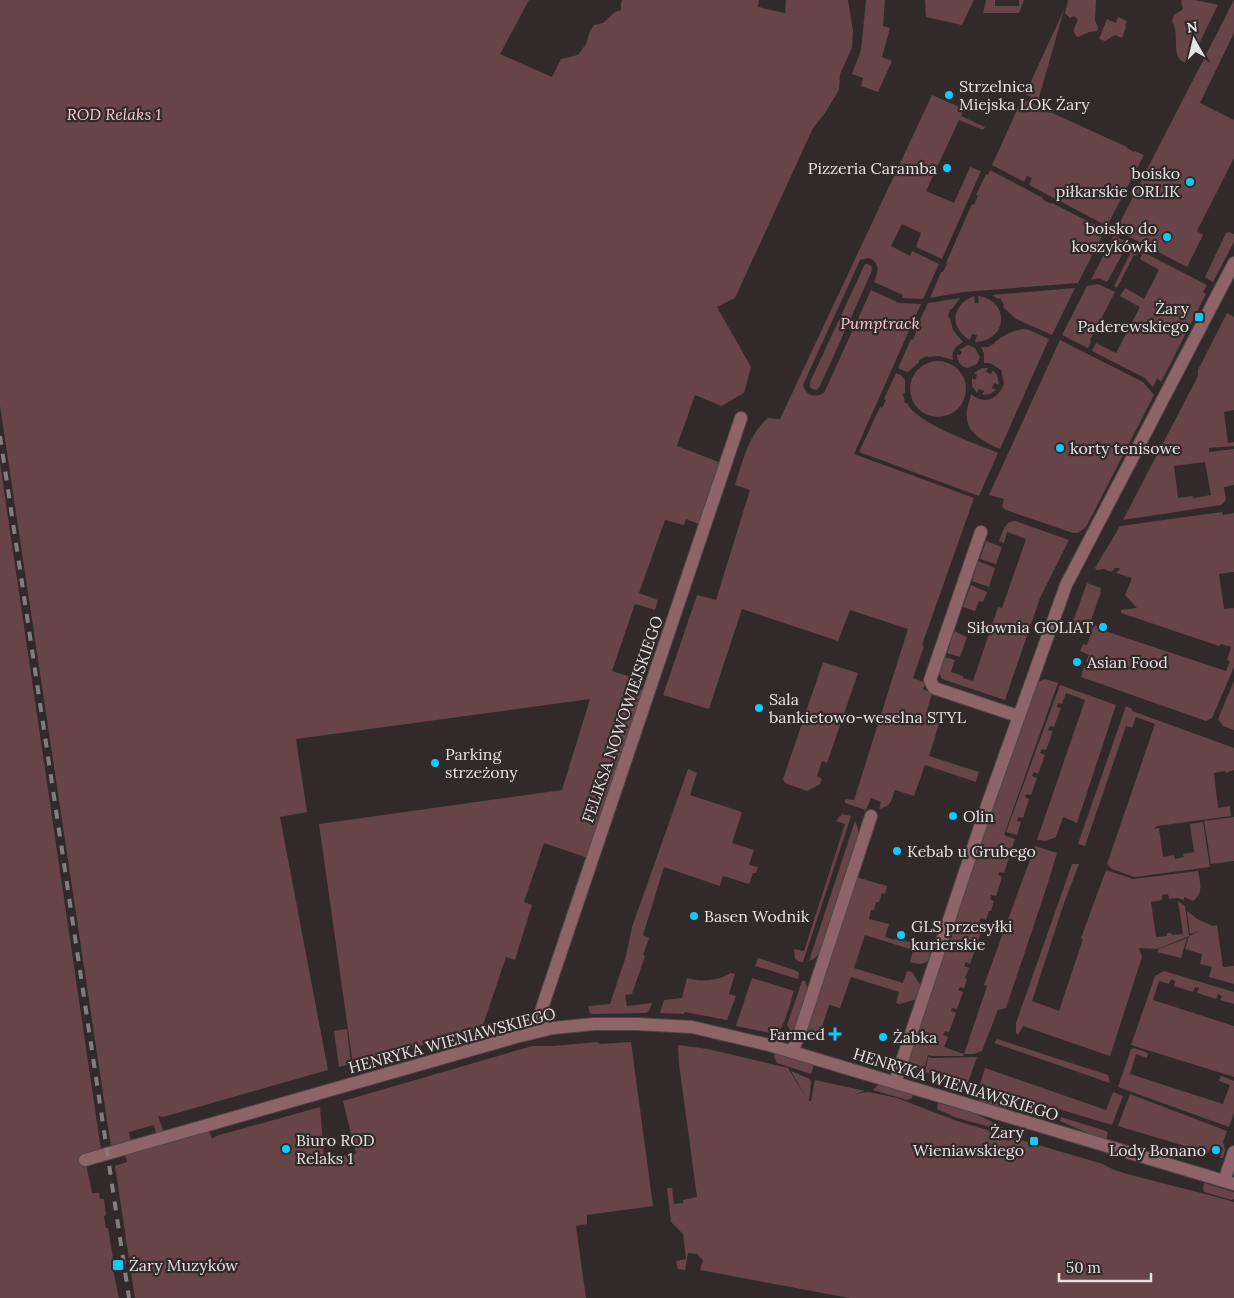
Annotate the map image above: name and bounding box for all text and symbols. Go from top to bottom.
north arrow [1169,15,1219,65]
text: N [1186,17,1199,37]
place label: Strzelnica Miejska LOK Żary [959,76,1090,114]
marker: Strzelnica Miejska LOK Żary [943,89,955,101]
park label: ROD Relaks 1 [67,104,161,124]
place label: Pizzeria Caramba [808,158,937,178]
marker: Pizzeria Caramba [941,162,953,174]
place label: boisko piłkarskie ORLIK [1056,163,1180,201]
marker: boisko piłkarskie ORLIK [1184,176,1196,188]
place label: boisko do koszykówki [1072,218,1157,256]
marker: boisko do koszykówki [1161,231,1173,243]
place label: Żary Paderewskiego [1077,298,1190,336]
marker: Żary Paderewskiego [1193,311,1205,323]
park label: Pumptrack [840,313,920,333]
place label: korty tenisowe [1070,438,1181,458]
marker: korty tenisowe [1054,442,1066,454]
street label: FELIKSA NOWOWIEJSKIEGO [577,613,667,825]
place label: Siłownia GOLIAT [967,617,1093,637]
marker: Siłownia GOLIAT [1097,621,1109,633]
place label: Asian Food [1086,652,1168,672]
marker: Asian Food [1071,656,1083,668]
place label: Sala bankietowo-weselna STYL [769,689,966,727]
marker: Sala bankietowo-weselna STYL [753,702,765,714]
place label: Parking strzeżony [445,744,518,782]
marker: Parking strzeżony [429,757,441,769]
place label: Olin [963,806,995,826]
marker: Olin [947,810,959,822]
place label: Kebab u Grubego [907,841,1036,861]
marker: Kebab u Grubego [891,845,903,857]
place label: Basen Wodnik [704,906,810,926]
marker: Basen Wodnik [688,910,700,922]
place label: GLS przesyłki kurierskie [911,916,1013,954]
marker: GLS przesyłki kurierskie [895,929,907,941]
street label: HENRYKA WIENIAWSKIEGO [346,1003,558,1077]
place label: Farmed [769,1024,825,1044]
place label: Żabka [893,1027,937,1047]
marker: Farmed [829,1028,841,1040]
marker: Żabka [877,1031,889,1043]
street label: HENRYKA WIENIAWSKIEGO [851,1043,1061,1125]
place label: Żary Wieniawskiego [913,1122,1025,1160]
place label: Biuro ROD Relaks 1 [296,1130,375,1168]
marker: Żary Wieniawskiego [1028,1135,1040,1147]
place label: Lody Bonano [1109,1140,1206,1160]
marker: Biuro ROD Relaks 1 [280,1143,292,1155]
marker: Lody Bonano [1210,1144,1222,1156]
scale bar [1059,1250,1152,1282]
place label: Żary Muzyków [129,1255,238,1275]
marker: Żary Muzyków [111,1258,125,1272]
text: 50 m [1066,1258,1101,1277]

